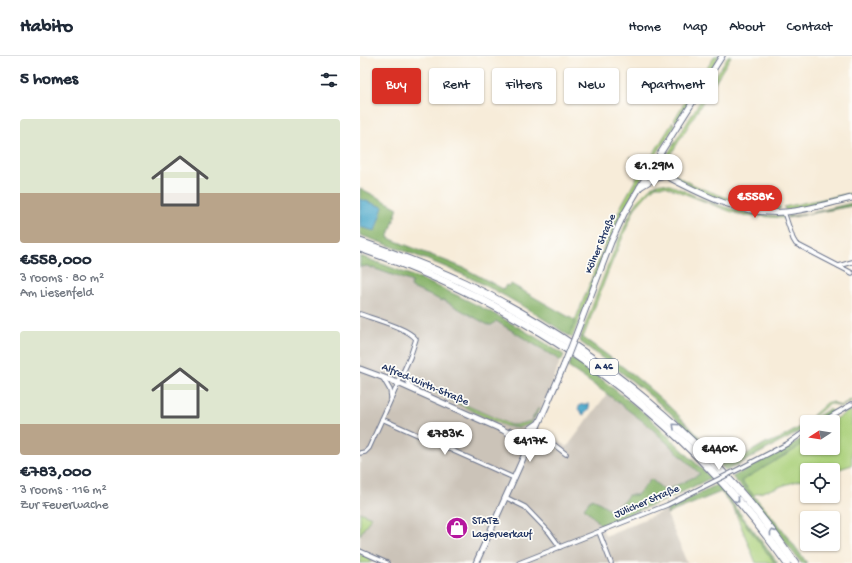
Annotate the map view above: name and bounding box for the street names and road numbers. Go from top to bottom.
street label: Kölner Straße [583,212,619,276]
road number: A 46 [590,359,618,375]
street label: Alfred-Wirth-Straße [380,360,471,409]
street label: Jülicher Straße [613,483,682,521]

